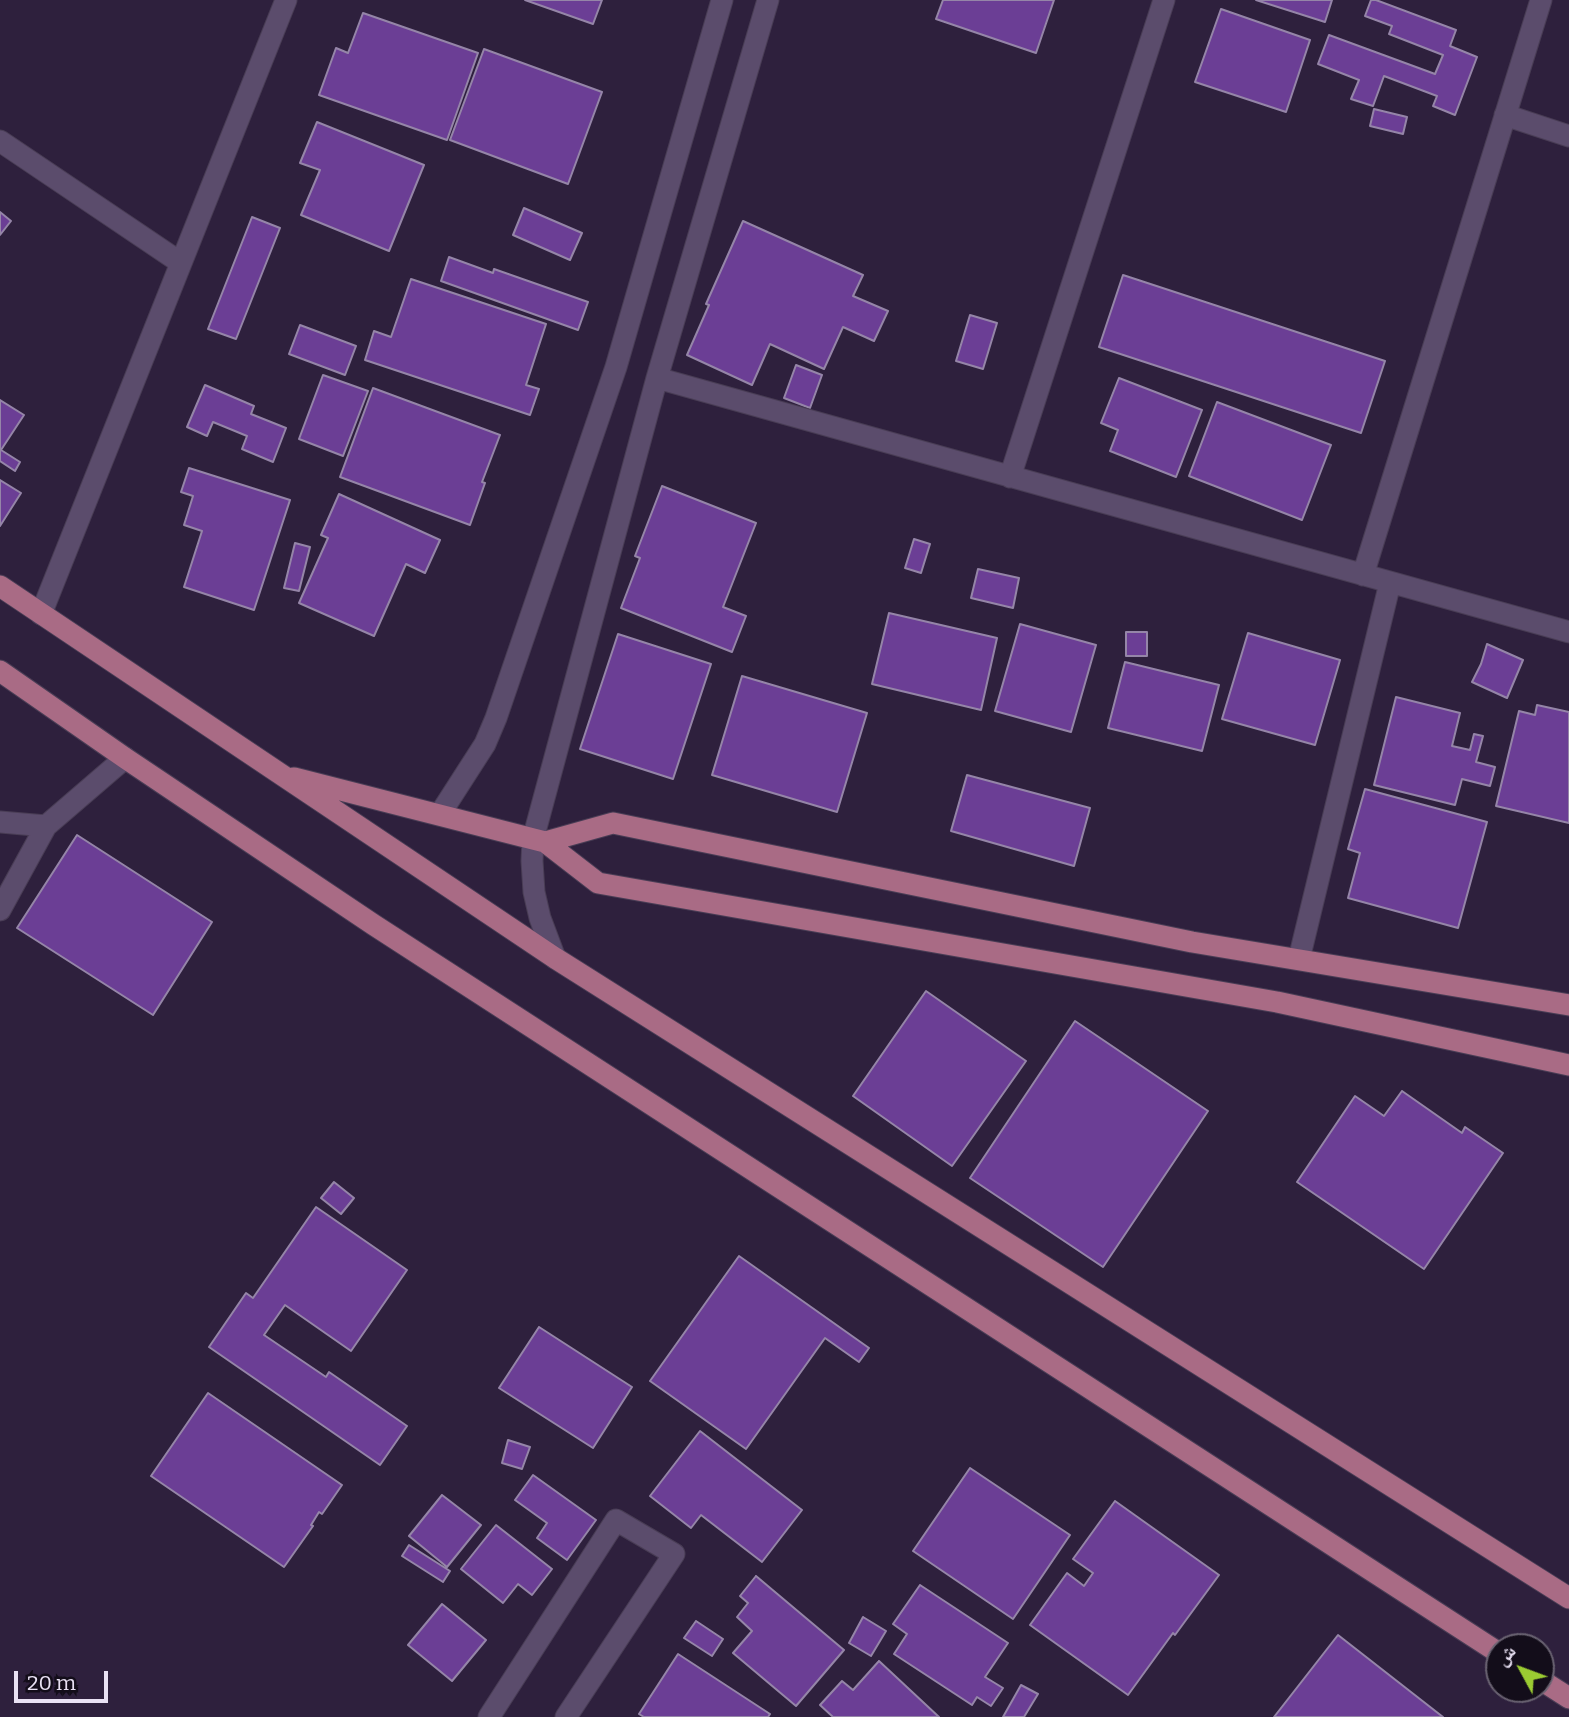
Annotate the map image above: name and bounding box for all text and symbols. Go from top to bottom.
north arrow [1485,1633,1555,1703]
text: ش [1490,1640,1521,1670]
scale bar [18,1658,112,1702]
text: 20 m [27,1670,76,1696]

